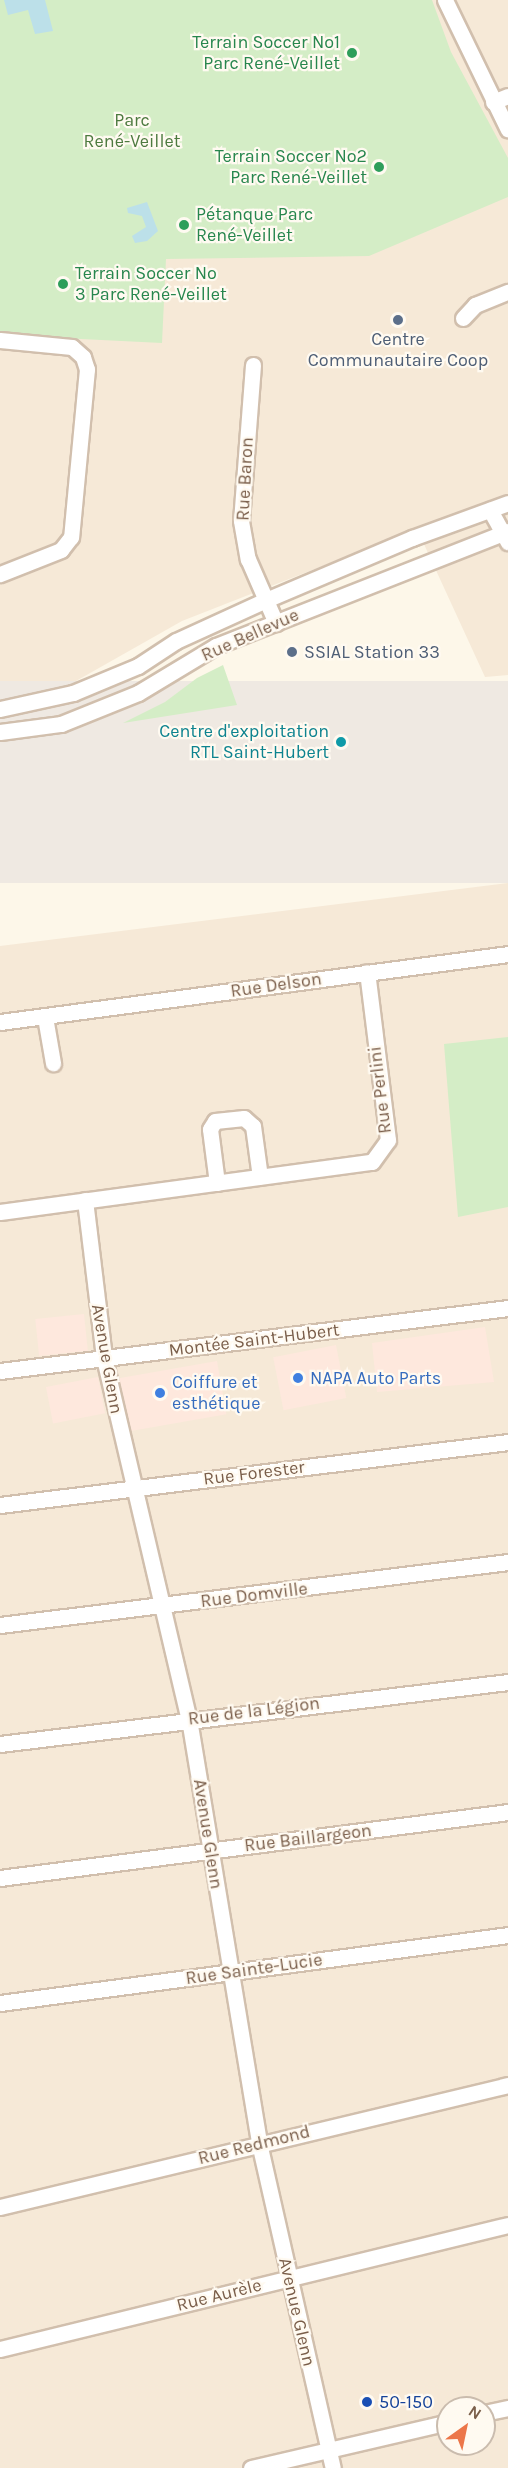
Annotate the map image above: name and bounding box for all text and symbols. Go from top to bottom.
place label: Terrain Soccer No1 Parc René-Veillet [192,32,340,74]
marker: Terrain Soccer No1 Parc René-Veillet [345,46,359,60]
park label: Parc René-Veillet [84,110,180,152]
place label: Terrain Soccer No2 Parc René-Veillet [215,146,367,188]
marker: Terrain Soccer No2 Parc René-Veillet [372,160,386,174]
place label: Pétanque Parc René-Veillet [196,204,313,246]
marker: Pétanque Parc René-Veillet [177,218,191,232]
place label: Terrain Soccer No 3 Parc René-Veillet [75,263,227,306]
marker: Terrain Soccer No 3 Parc René-Veillet [56,277,70,291]
marker: Centre Communautaire Coop [391,313,405,327]
place label: Centre Communautaire Coop [308,329,488,372]
street label: Rue Baron [232,437,258,521]
street label: Rue Bellevue [198,604,302,666]
place label: SSIAL Station 33 [304,641,440,663]
marker: SSIAL Station 33 [285,645,299,659]
place label: Centre d'exploitation RTL Saint-Hubert [159,721,329,764]
marker: Centre d'exploitation RTL Saint-Hubert [334,735,348,749]
street label: Rue Delson [229,968,323,1002]
street label: Rue Perlini [364,1045,396,1135]
street label: Avenue Glenn [87,1302,127,1416]
street label: Montée Saint-Hubert [168,1319,340,1361]
place label: NAPA Auto Parts [310,1367,441,1389]
marker: NAPA Auto Parts [291,1371,305,1385]
place label: Coiffure et esthétique [172,1372,260,1414]
marker: Coiffure et esthétique [153,1386,167,1400]
street label: Rue Forester [202,1456,306,1490]
street label: Rue Domville [199,1578,309,1612]
street label: Rue de la Légion [187,1692,321,1730]
street label: Avenue Glenn [189,1777,227,1891]
street label: Rue Baillargeon [243,1819,373,1857]
street label: Rue Sainte-Lucie [184,1949,324,1989]
street label: Rue Redmond [196,2121,312,2169]
street label: Avenue Glenn [274,2255,320,2369]
street label: Rue Aurèle [174,2274,264,2316]
place label: 50-150 [379,2391,433,2413]
marker: 50-150 [360,2395,374,2409]
north arrow [436,2396,496,2456]
text: N [465,2401,485,2423]

